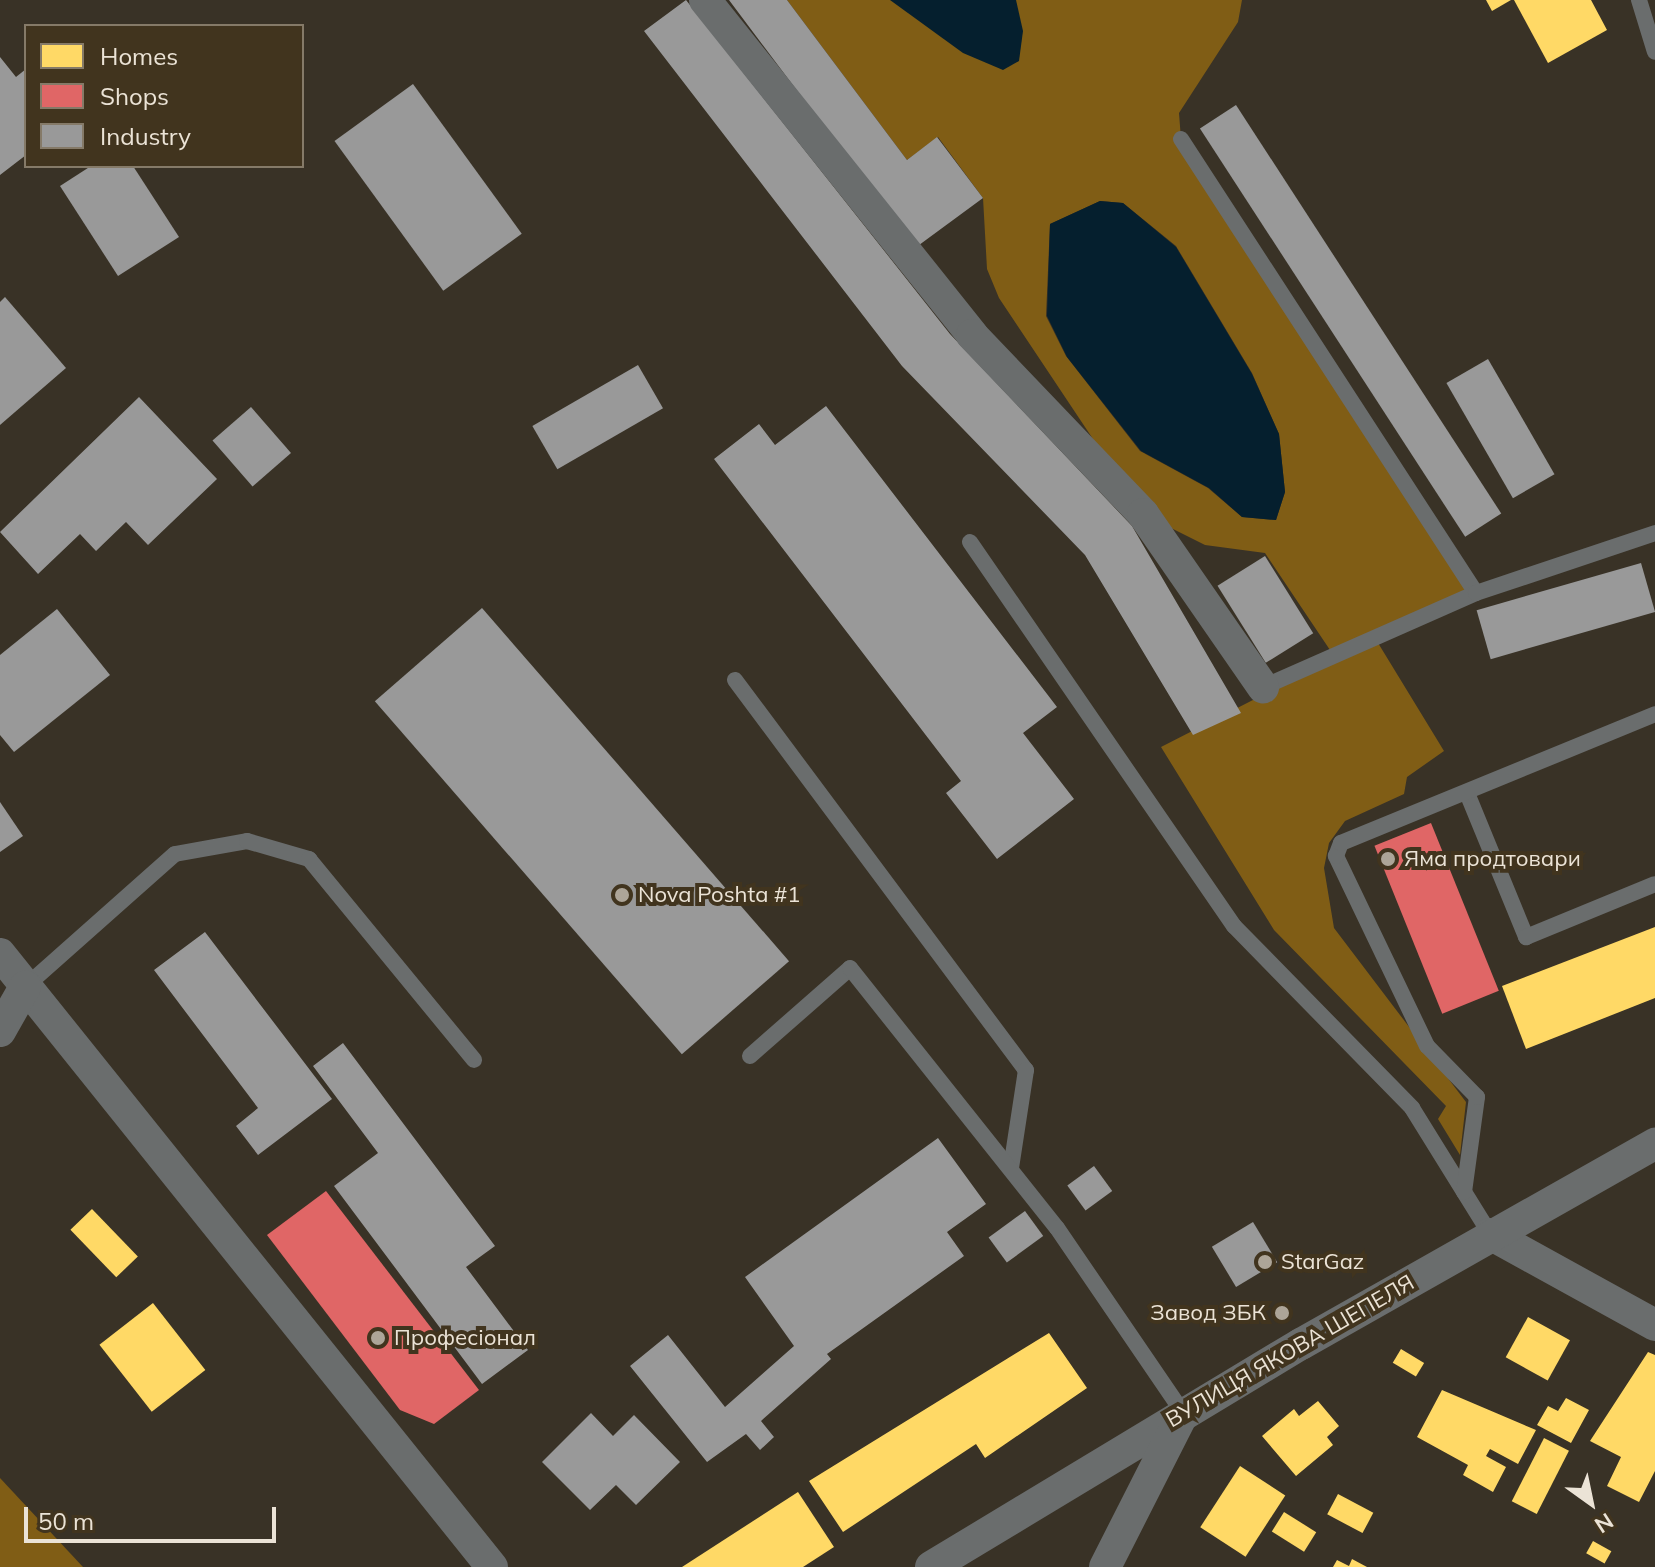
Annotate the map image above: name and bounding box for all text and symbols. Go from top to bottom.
legend [24,24,304,168]
text: Homes [100,41,178,71]
text: Shops [100,81,169,111]
text: Industry [100,121,191,151]
place label: Яма продтовари [1404,846,1581,872]
marker: Яма продтовари [1379,850,1397,868]
place label: Nova Poshta #1 [638,882,800,908]
marker: Nova Poshta #1 [613,886,631,904]
place label: StarGaz [1281,1249,1364,1275]
marker: StarGaz [1256,1253,1274,1271]
street label: ВУЛИЦЯ ЯКОВА ШЕПЕЛЯ [1161,1269,1419,1433]
place label: Завод ЗБК [1150,1300,1266,1326]
marker: Завод ЗБК [1273,1304,1291,1322]
place label: Професіонал [394,1325,536,1351]
marker: Професіонал [369,1329,387,1347]
north arrow [1551,1463,1631,1543]
scale bar [28,1491,280,1541]
text: 50 m [38,1506,94,1536]
text: N [1589,1507,1619,1539]

